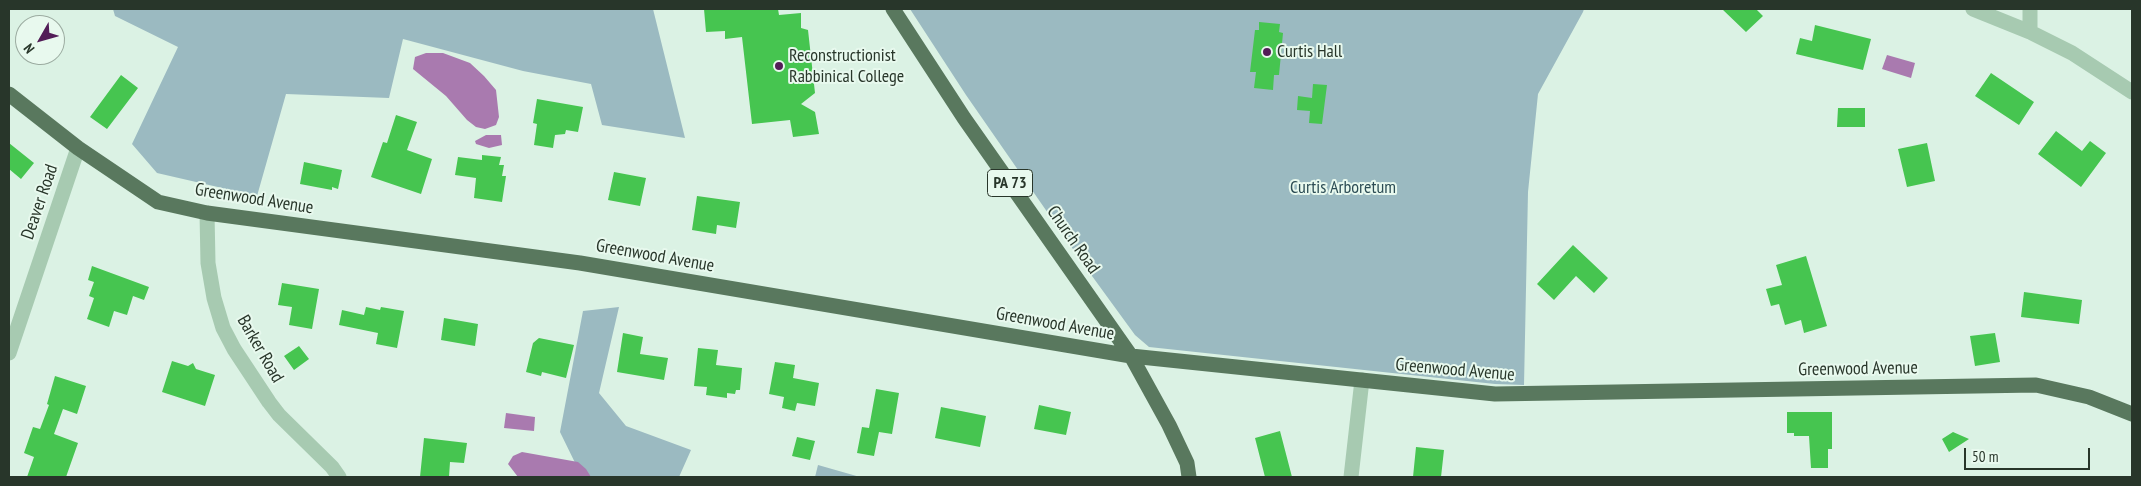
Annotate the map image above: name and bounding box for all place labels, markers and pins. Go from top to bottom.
place label: Curtis Hall [1277,41,1342,63]
place label: Reconstructionist Rabbinical College [789,45,904,88]
marker: Curtis Hall [1261,46,1273,58]
marker: Reconstructionist Rabbinical College [773,60,785,72]

